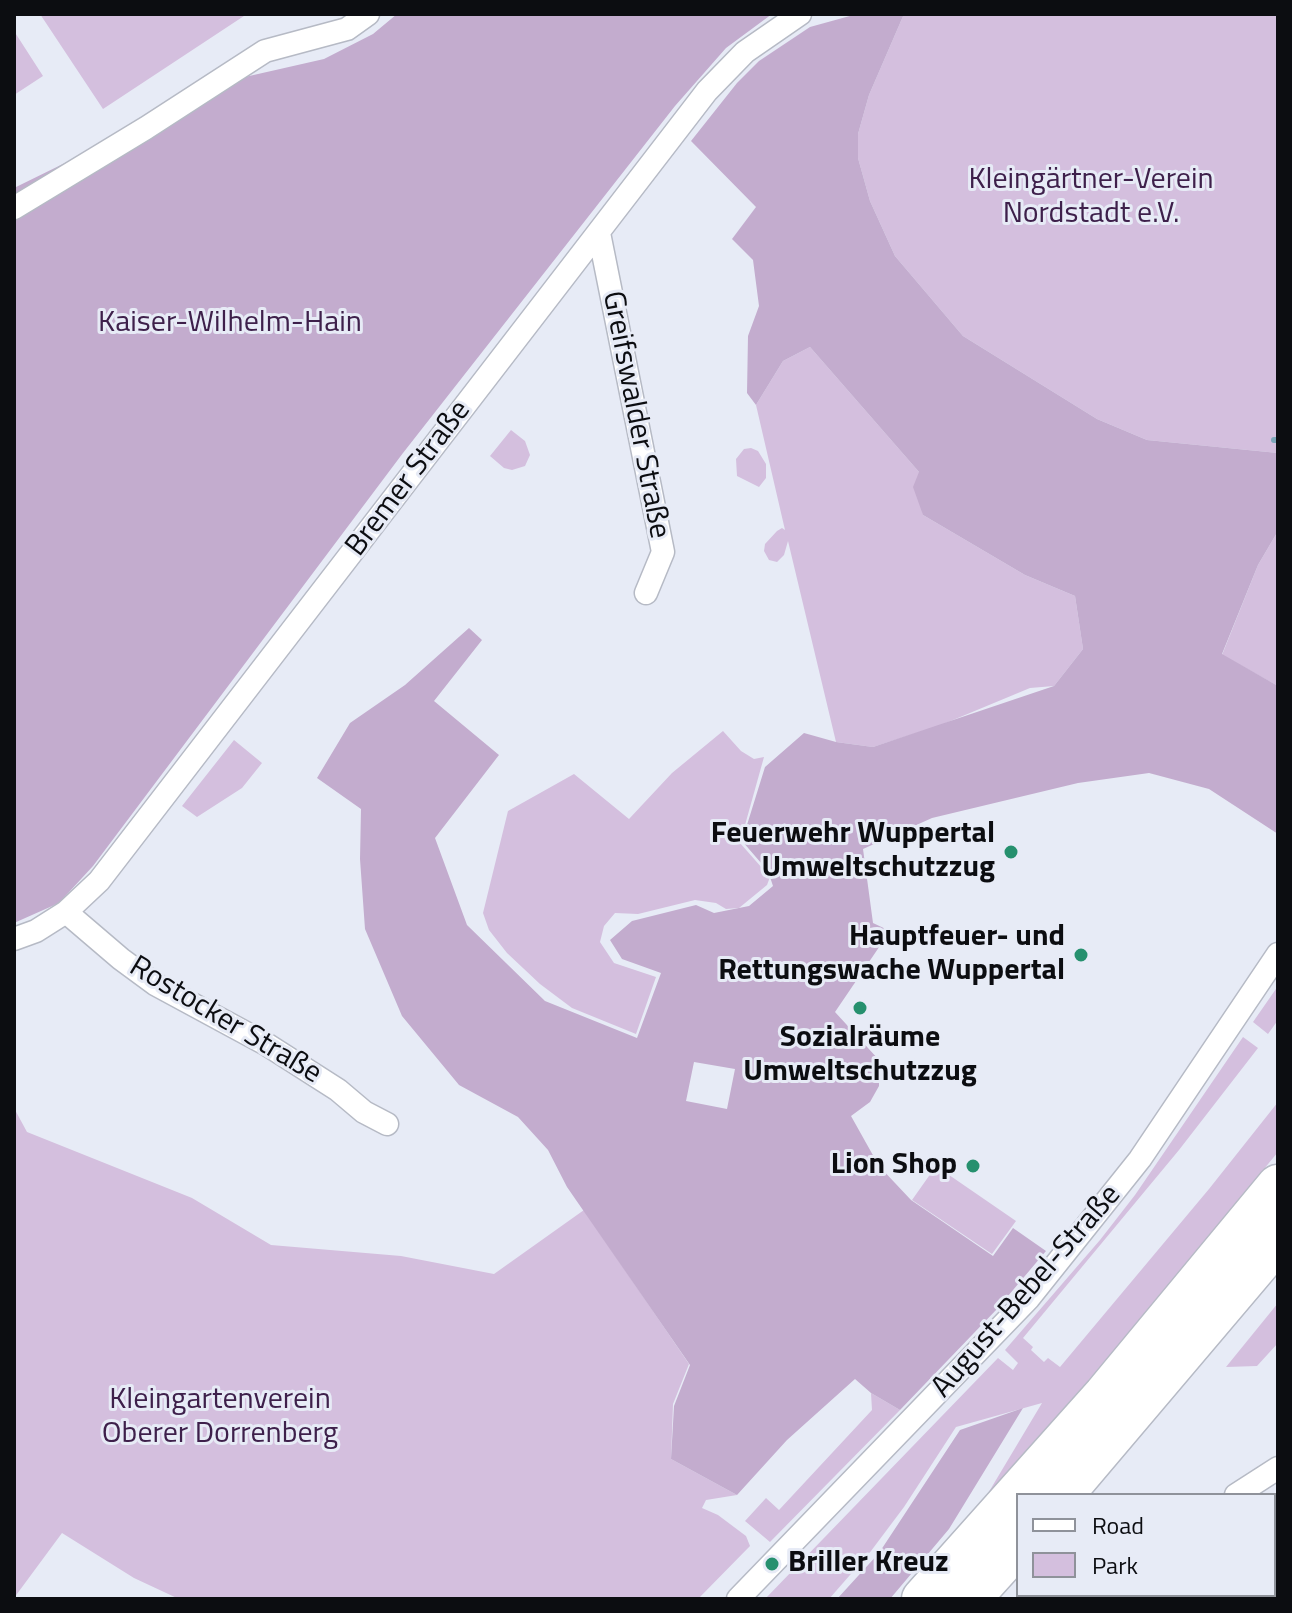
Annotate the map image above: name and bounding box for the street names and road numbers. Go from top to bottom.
street label: Greifswalder Straße [593,288,677,542]
street label: Bremer Straße [339,394,479,564]
street label: Rostocker Straße [122,949,328,1093]
street label: August-Bebel-Straße [925,1178,1129,1406]

